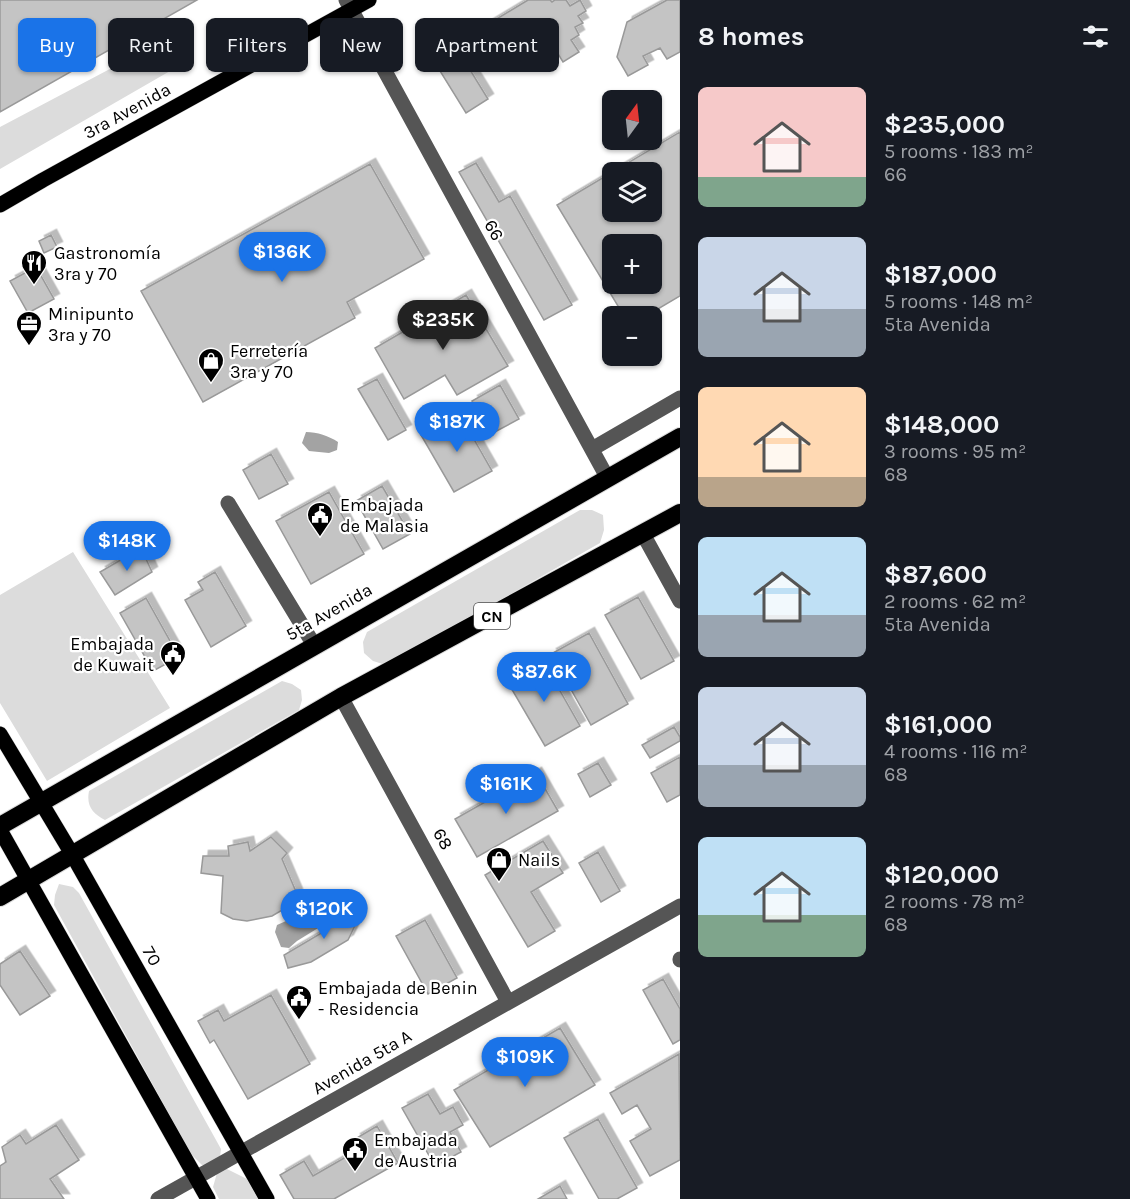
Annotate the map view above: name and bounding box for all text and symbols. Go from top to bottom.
chip: Buy [18,18,96,72]
chip: Rent [108,18,194,72]
chip: Filters [206,18,308,72]
chip: New [320,18,403,72]
chip: Apartment [415,18,559,72]
icon: filters [1079,20,1112,53]
text: 8 homes [698,21,804,52]
street label: 3ra Avenida [80,78,174,144]
north arrow [602,90,662,150]
map controls [602,90,662,366]
text: $235,000 [884,109,1005,140]
icon: home [746,111,818,183]
text: 5 rooms · 183 m² [884,140,1034,163]
button: layers [602,162,662,222]
text: 66 [884,163,907,186]
street label: 66 [479,216,509,244]
pin: $136K [240,232,324,283]
button: + [602,234,662,294]
text: $136K [253,240,311,263]
place label: Gastronomía 3ra y 70 [54,242,161,285]
restaurant icon: Gastronomía 3ra y 70 [19,248,49,286]
text: $187,000 [884,259,997,290]
icon: home [746,261,818,333]
text: 5 rooms · 148 m² [884,290,1033,313]
pin: $235K [401,300,485,351]
place label: Minipunto 3ra y 70 [48,303,134,346]
button: − [602,306,662,366]
text: $235K [411,308,475,331]
office icon: Minipunto 3ra y 70 [14,309,44,347]
text: 5ta Avenida [884,313,991,336]
place label: Ferretería 3ra y 70 [230,340,308,383]
shop icon: Ferretería 3ra y 70 [196,346,226,384]
pin: $187K [415,402,499,453]
text: $148,000 [884,409,999,440]
text: $187K [429,410,485,433]
icon: home [746,411,818,483]
text: 3 rooms · 95 m² [884,440,1026,463]
text: 68 [884,463,908,486]
place label: Embajada de Malasia [340,494,429,537]
public building icon: Embajada de Malasia [305,500,335,538]
pin: $148K [85,521,169,572]
text: $148K [98,529,156,552]
text: $87,600 [884,559,987,590]
icon: home [746,561,818,633]
street label: 5ta Avenida [282,578,376,646]
text: 2 rooms · 62 m² [884,590,1026,613]
road number: CN [474,603,510,629]
text: 5ta Avenida [884,613,991,636]
place label: Embajada de Kuwait [70,633,154,676]
public building icon: Embajada de Kuwait [158,639,188,677]
pin: $87.6K [495,652,593,703]
text: $87.6K [511,660,577,683]
text: $161,000 [884,709,992,740]
icon: home [746,711,818,783]
text: 4 rooms · 116 m² [884,740,1027,763]
text: 68 [884,763,908,786]
pin: $161K [464,764,548,815]
text: $161K [479,772,533,795]
street label: 68 [428,824,458,854]
shop icon: Nails [484,845,514,883]
place label: Nails [518,849,560,871]
text: $120,000 [884,859,999,890]
icon: home [746,861,818,933]
pin: $120K [282,889,366,940]
text: 2 rooms · 78 m² [884,890,1025,913]
text: $120K [295,897,353,920]
text: 68 [884,913,908,936]
street label: 70 [138,942,166,970]
place label: Embajada de Benin - Residencia [318,977,478,1020]
public building icon: Embajada de Benin - Residencia [284,983,314,1021]
street label: Avenida 5ta A [309,1025,415,1099]
pin: $109K [483,1037,567,1088]
text: $109K [496,1045,554,1068]
place label: Embajada de Austria [374,1129,458,1172]
public building icon: Embajada de Austria [340,1135,370,1173]

